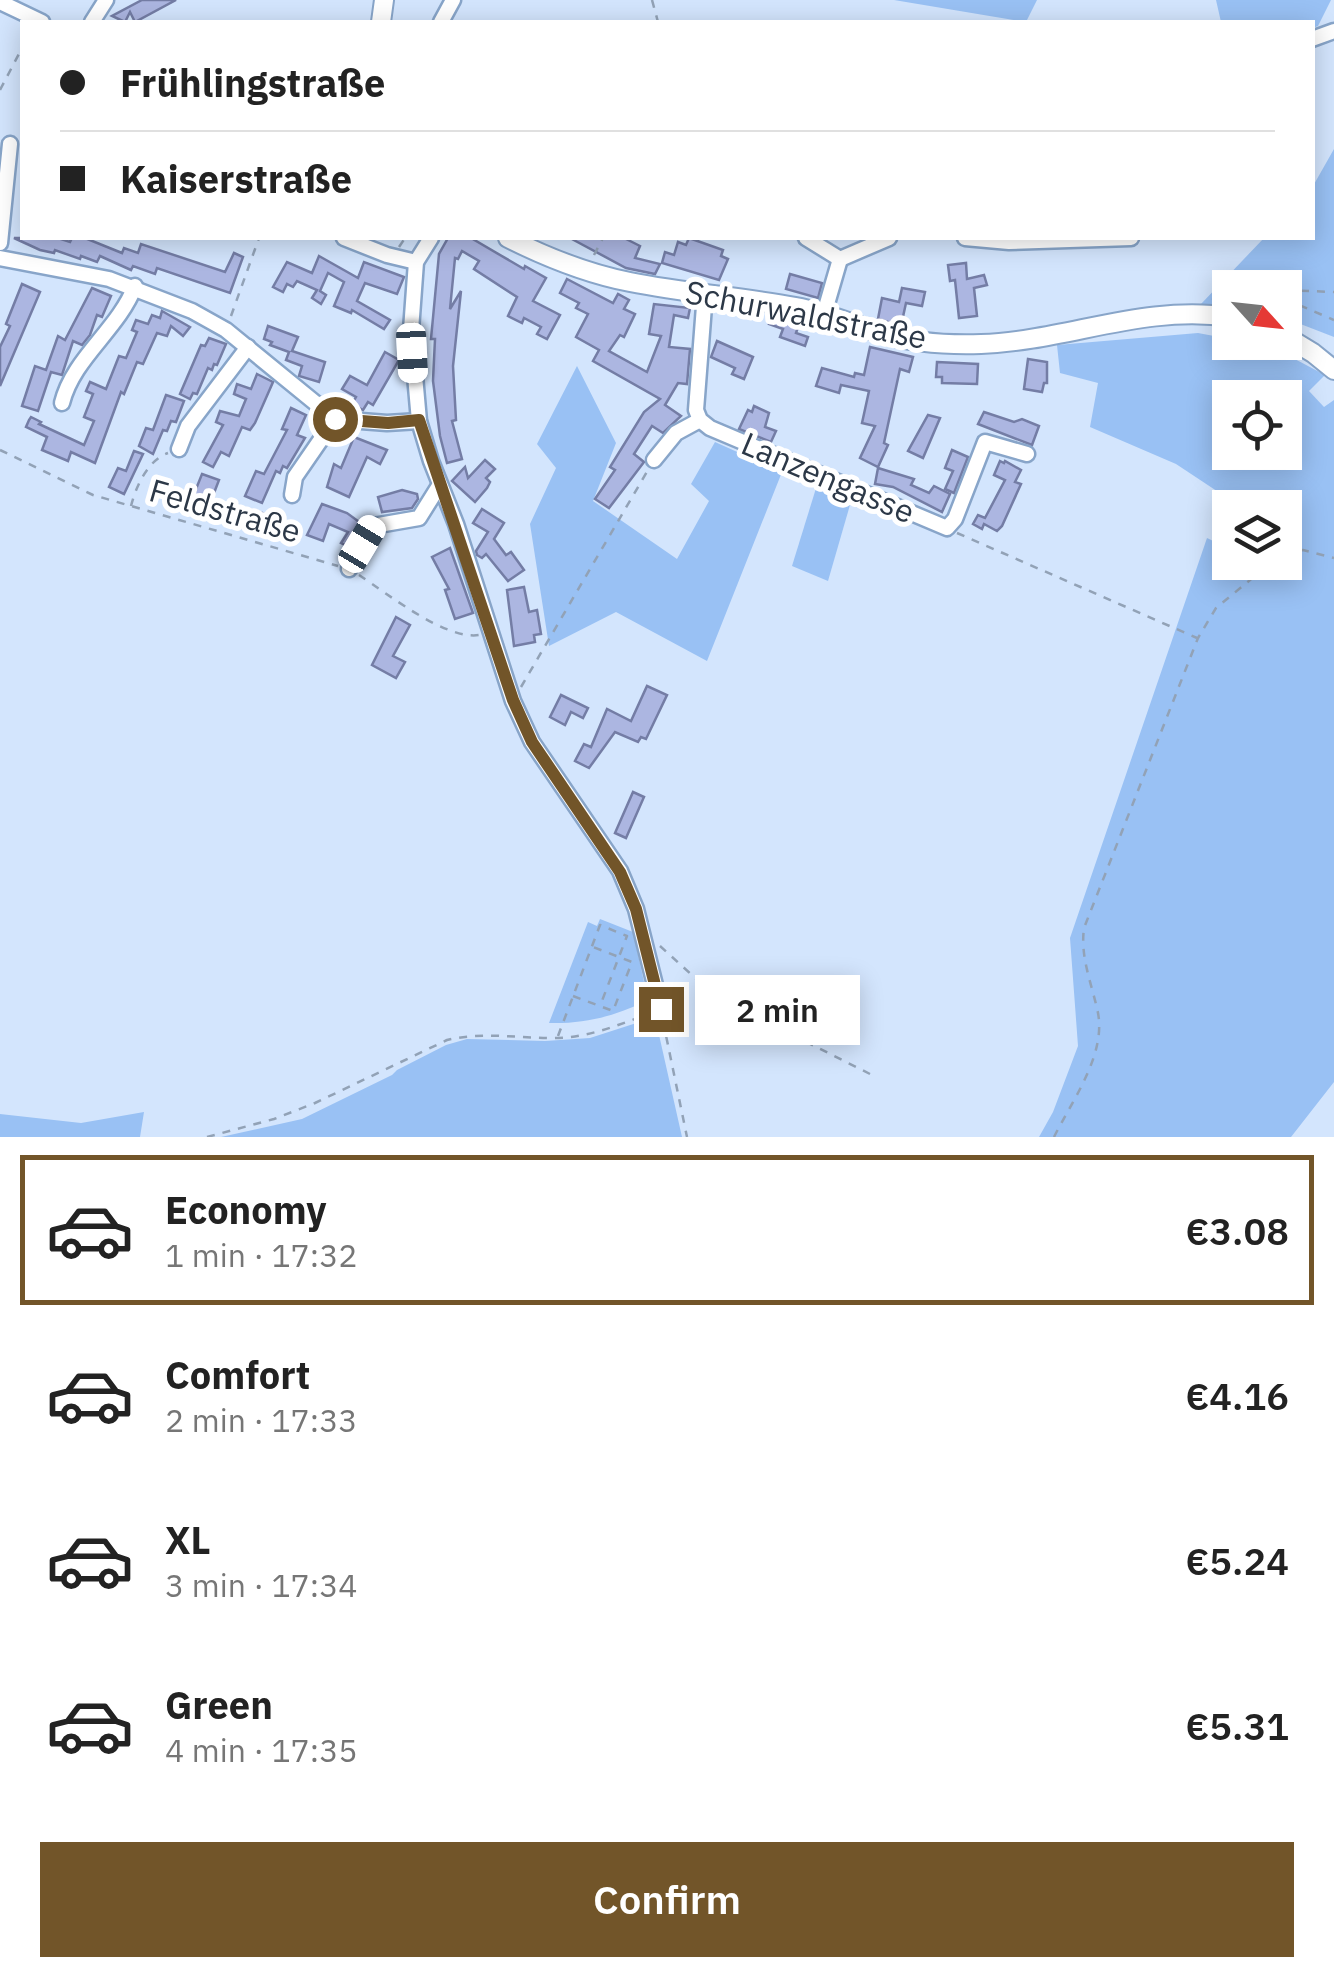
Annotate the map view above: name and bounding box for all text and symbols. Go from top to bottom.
text: Frühlingstraße [120,58,385,107]
text: Kaiserstraße [120,154,352,203]
street label: Schurwaldstraße [682,270,930,358]
north arrow [1212,270,1302,360]
map controls [1212,270,1302,580]
car [395,322,429,384]
button: locate [1212,380,1302,470]
route start [313,397,358,442]
street label: Lanzengasse [736,422,921,532]
street label: Feldstraße [145,468,306,552]
button: layers [1212,490,1302,580]
car [334,511,390,577]
callout: 2 min [696,974,861,1044]
route end [639,987,684,1032]
text: 2 min [736,989,819,1031]
icon: car [45,1185,135,1275]
text: Economy [165,1185,327,1234]
text: €3.08 [1185,1206,1289,1255]
text: 1 min · 17:32 [165,1234,358,1276]
icon: car [45,1350,135,1440]
text: Comfort [165,1350,310,1399]
text: €4.16 [1185,1371,1289,1420]
text: 2 min · 17:33 [165,1399,358,1441]
icon: car [45,1515,135,1605]
text: XL [165,1515,211,1564]
text: €5.24 [1185,1536,1289,1585]
text: 3 min · 17:34 [165,1564,358,1606]
icon: car [45,1680,135,1770]
text: Green [165,1680,273,1729]
text: €5.31 [1185,1701,1289,1750]
text: 4 min · 17:35 [165,1729,358,1771]
button: Confirm [40,1842,1294,1957]

